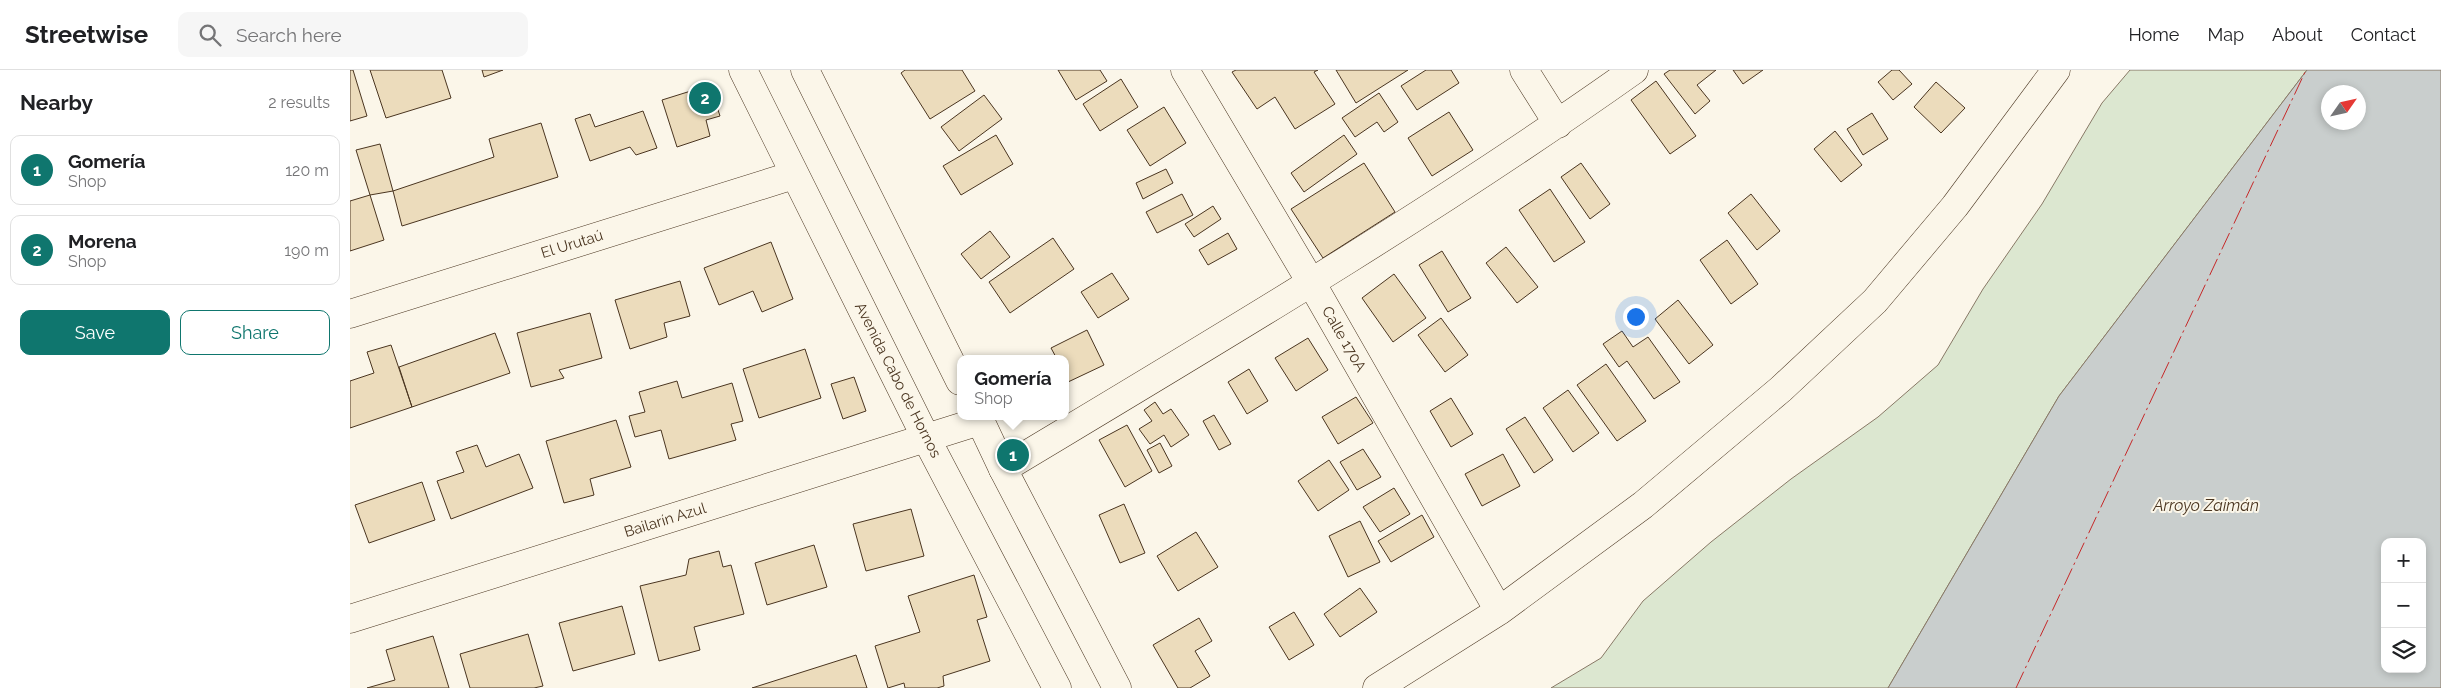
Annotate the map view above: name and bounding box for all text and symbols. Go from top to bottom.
search box [178,12,528,57]
text: Streetwise [25,20,148,49]
icon: search [196,21,224,49]
text: Search here [236,24,342,46]
text: Home [2128,24,2179,45]
text: Map [2207,24,2244,45]
text: About [2272,24,2323,45]
text: Contact [2351,24,2416,45]
pin: 2 [689,79,721,117]
north arrow [2321,85,2366,130]
text: Nearby [20,90,93,115]
text: 2 results [268,93,330,112]
text: Gomería [68,150,145,172]
text: 1 [33,161,41,180]
text: 120 m [285,161,329,180]
text: Shop [68,172,106,191]
street label: El Urutaú [539,226,605,262]
text: Morena [68,230,137,252]
text: 2 [32,241,42,260]
text: 190 m [284,241,329,260]
text: Shop [68,252,106,271]
street label: Avenida Cabo de Hornos [851,299,945,461]
street label: Calle 170A [1318,303,1370,375]
your location [1623,304,1649,330]
button: Save [20,310,170,355]
button: Share [180,310,330,355]
popup [957,355,1069,420]
text: Gomería [974,367,1052,389]
text: Shop [974,389,1013,408]
pin: 1 [997,436,1029,474]
water label: Arroyo Zaimán [2152,496,2259,515]
street label: Bailarín Azul [622,499,709,541]
map controls [2381,538,2426,673]
button: + [2381,538,2426,583]
button: − [2381,583,2426,628]
button: layers [2381,628,2426,673]

